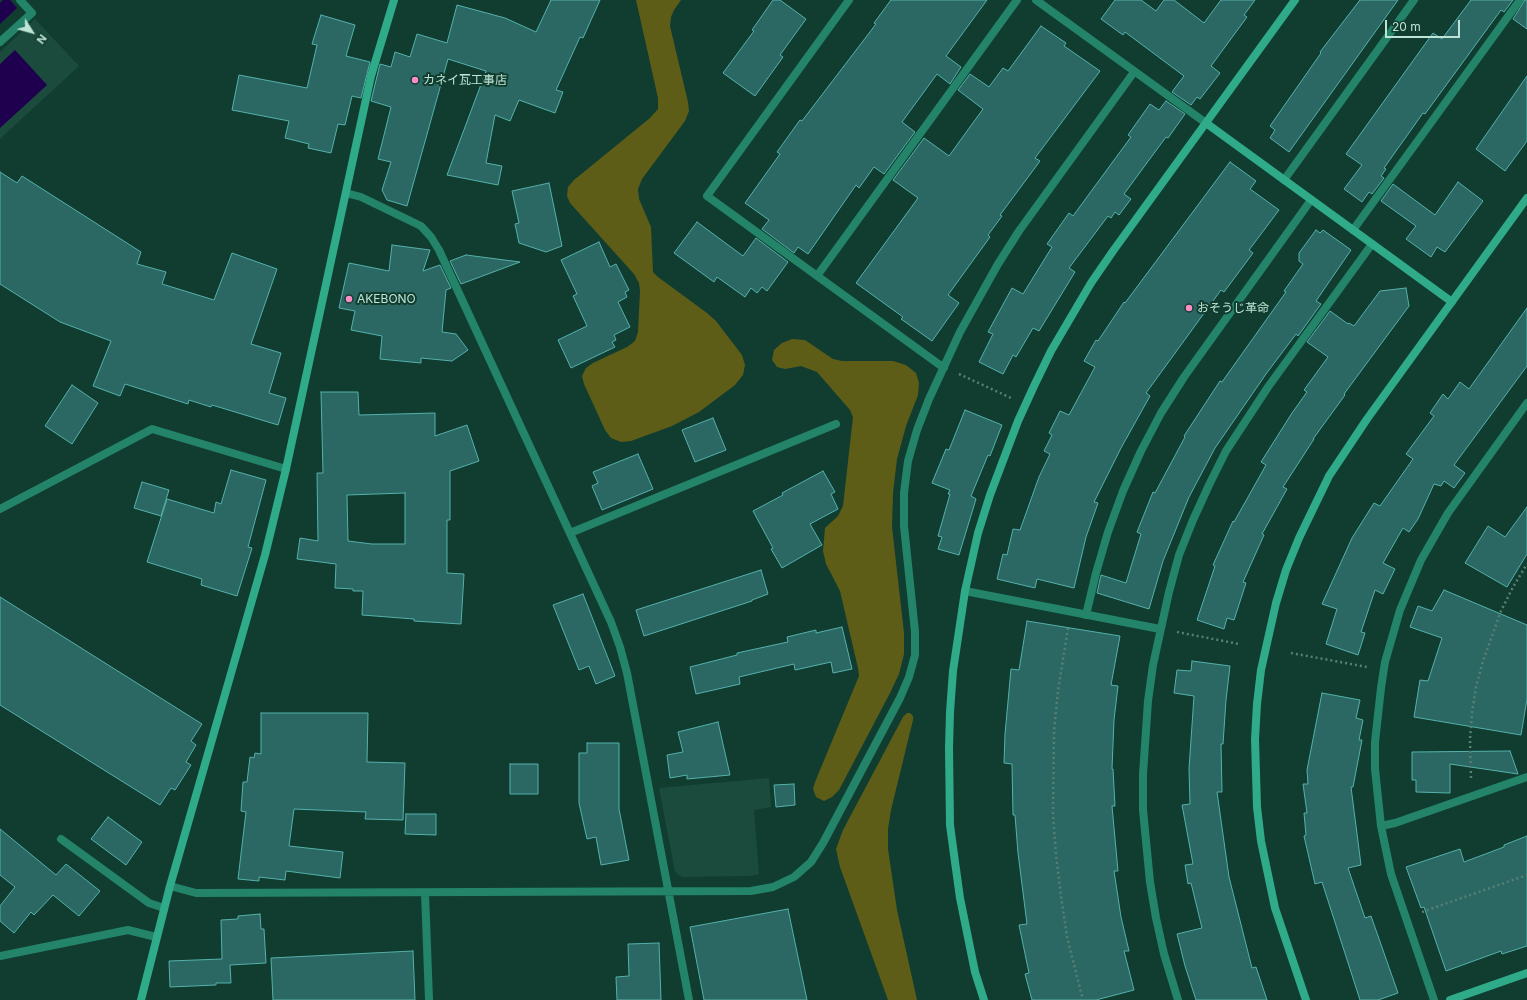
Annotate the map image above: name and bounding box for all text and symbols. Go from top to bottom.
north arrow [12,12,52,52]
scale bar [1387,12,1462,38]
text: 20 m [1392,19,1421,34]
text: N [33,32,50,47]
place label: カネイ瓦工事店 [423,73,507,87]
marker: カネイ瓦工事店 [410,75,420,85]
place label: AKEBONO [357,292,416,306]
marker: AKEBONO [344,294,354,304]
place label: おそうじ革命 [1197,301,1269,315]
marker: おそうじ革命 [1184,303,1194,313]

